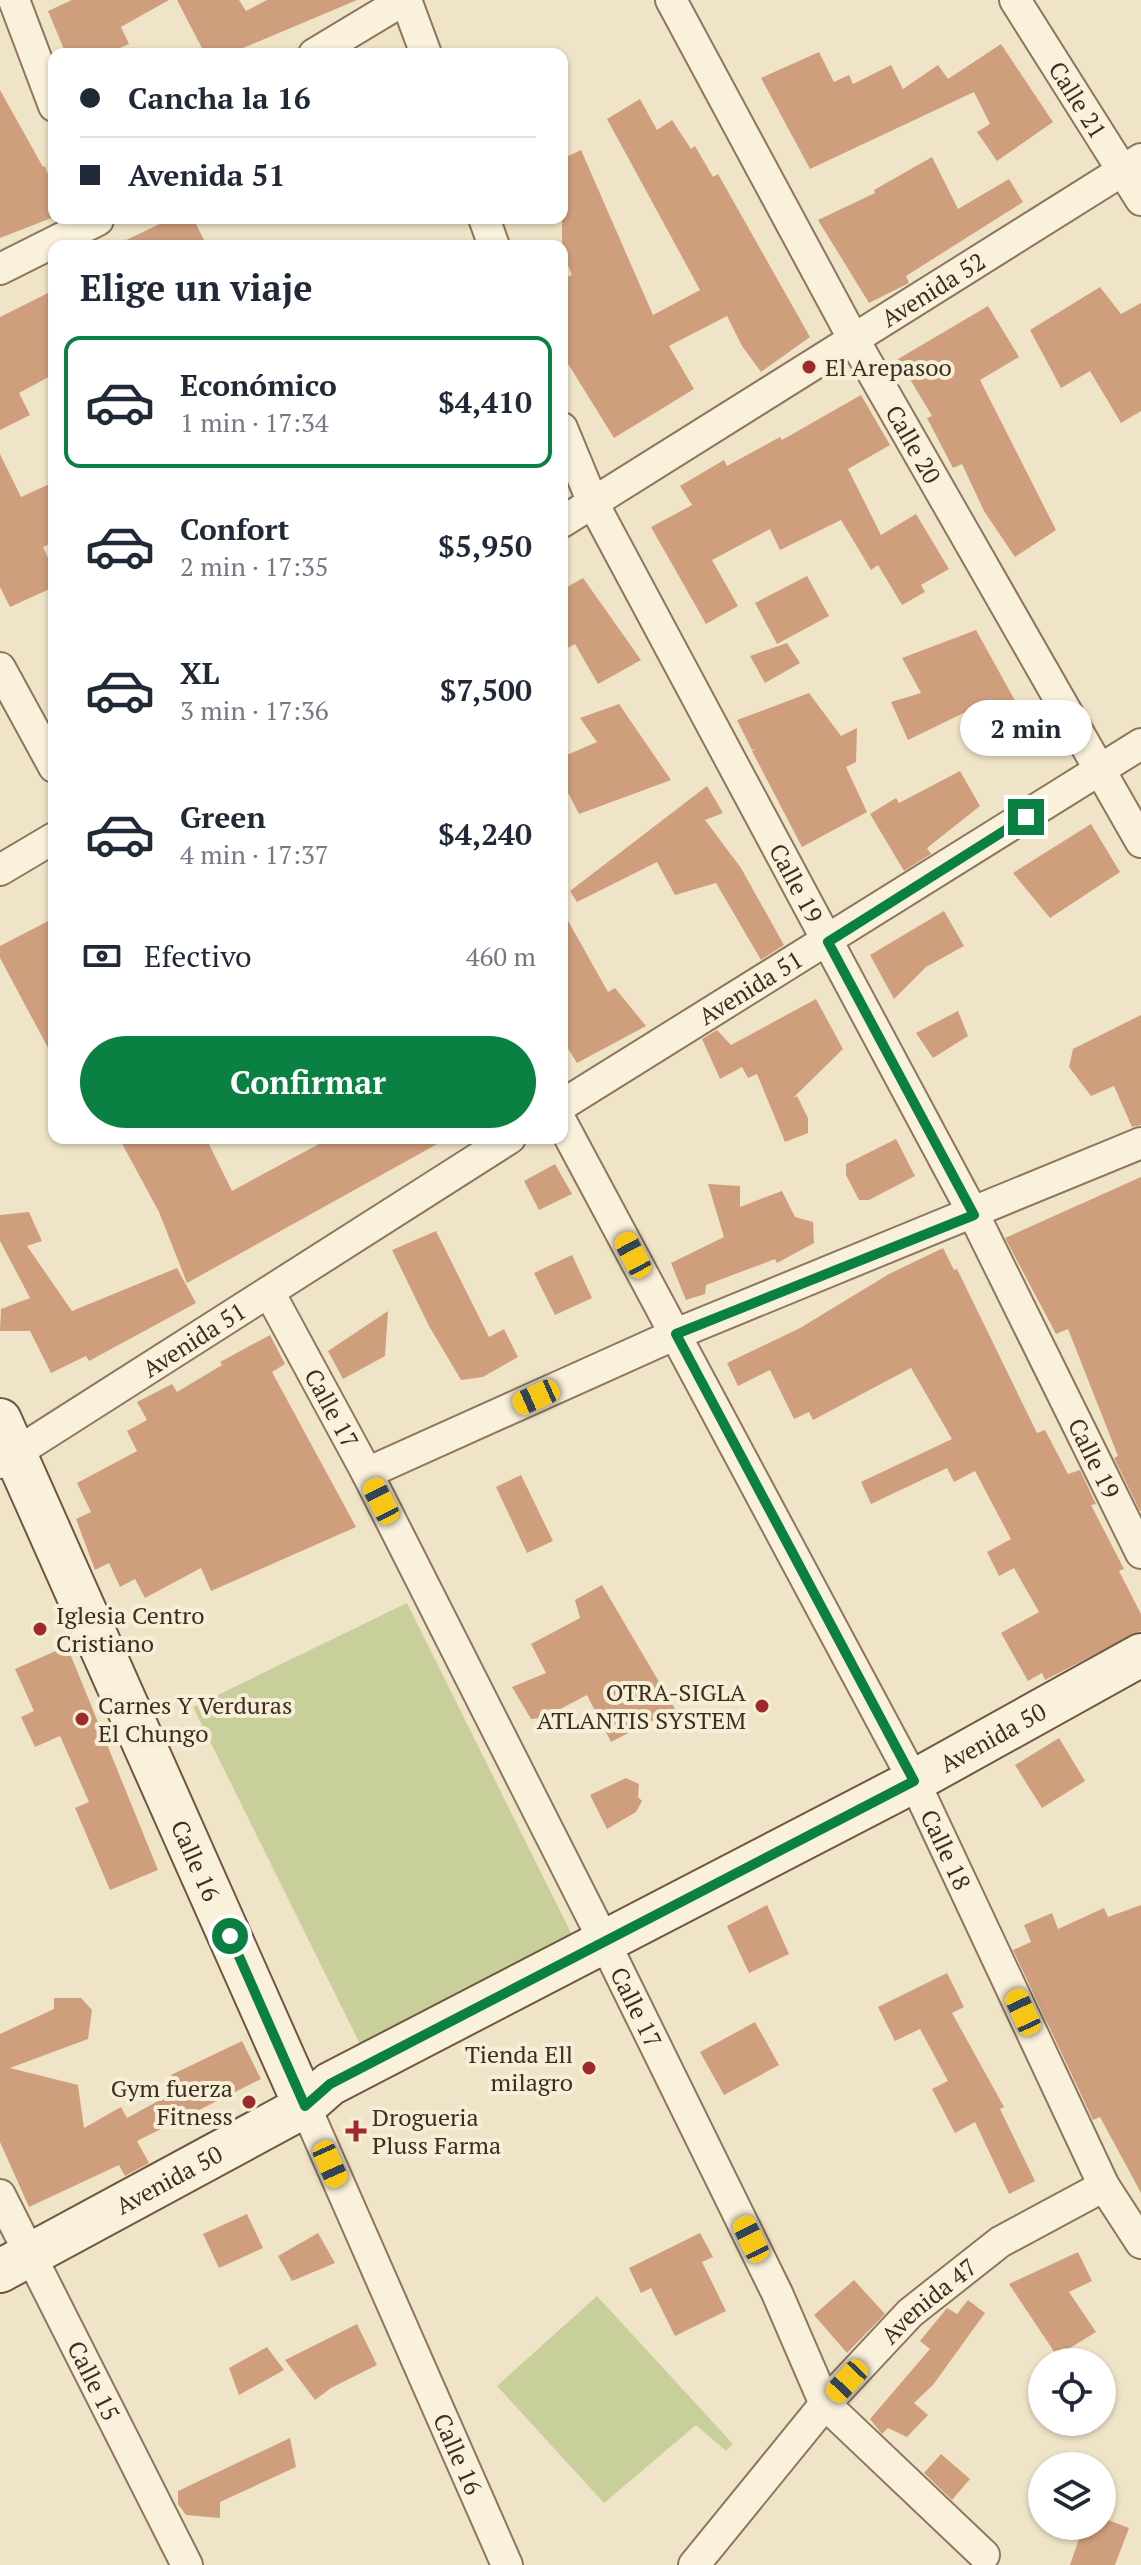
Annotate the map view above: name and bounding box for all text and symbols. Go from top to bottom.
street label: Calle 21 [1042,55,1114,145]
text: Cancha la 16 [128,78,311,118]
text: Avenida 51 [128,155,285,195]
street label: Avenida 52 [875,245,991,334]
text: Elige un viaje [80,264,313,311]
place label: El Arepasoo [825,351,952,383]
marker: El Arepasoo [800,358,818,376]
text: Económico [180,365,337,405]
icon: car [84,366,156,438]
text: $4,410 [438,382,532,422]
street label: Calle 20 [878,399,949,489]
text: 1 min · 17:34 [180,405,329,439]
text: Confort [180,509,290,549]
icon: car [84,510,156,582]
text: $5,950 [438,526,532,566]
text: 2 min · 17:35 [180,549,329,583]
text: XL [180,653,219,693]
icon: car [84,654,156,726]
text: $7,500 [440,670,532,710]
text: 3 min · 17:36 [180,693,329,727]
callout: 2 min [960,701,1092,757]
text: 2 min [990,711,1062,745]
text: Green [180,797,266,837]
icon: car [84,798,156,870]
route end [1008,799,1044,835]
text: $4,240 [438,814,532,854]
text: 4 min · 17:37 [180,837,329,871]
street label: Calle 19 [762,838,831,928]
icon: cash [80,934,124,978]
text: Efectivo [144,936,252,976]
text: 460 m [466,939,536,973]
street label: Avenida 51 [692,943,808,1032]
button: Confirmar [80,1036,536,1128]
car [611,1228,655,1282]
street label: Avenida 51 [136,1294,252,1384]
street label: Calle 17 [297,1363,366,1453]
car [509,1376,563,1418]
street label: Calle 19 [1061,1413,1127,1504]
car [359,1474,403,1528]
place label: Iglesia Centro Cristiano [56,1599,205,1659]
marker: Iglesia Centro Cristiano [31,1620,49,1638]
place label: OTRA-SIGLA ATLANTIS SYSTEM [537,1676,747,1736]
place label: Carnes Y Verduras El Chungo [98,1689,292,1749]
street label: Avenida 50 [934,1695,1052,1780]
marker: OTRA-SIGLA ATLANTIS SYSTEM [753,1697,771,1715]
marker: Carnes Y Verduras El Chungo [73,1710,91,1728]
street label: Calle 18 [914,1804,979,1895]
street label: Calle 16 [164,1815,228,1906]
route start [212,1918,248,1954]
street label: Calle 17 [603,1962,670,2052]
car [1002,1985,1044,2039]
place label: Tienda Ell milagro [465,2038,573,2098]
marker: Tienda Ell milagro [580,2059,598,2077]
place label: Gym fuerza Fitness [111,2072,233,2132]
marker: Gym fuerza Fitness [240,2093,258,2111]
place label: Drogueria Pluss Farma [372,2101,501,2161]
marker: Drogueria Pluss Farma [347,2122,365,2140]
car [309,2137,351,2191]
street label: Avenida 50 [110,2138,228,2222]
car [730,2212,772,2266]
street label: Avenida 47 [873,2251,983,2351]
street label: Calle 15 [60,2335,127,2426]
map controls [1028,2348,1116,2540]
button: locate [1028,2348,1116,2436]
car [822,2355,872,2407]
street label: Calle 16 [426,2408,490,2500]
button: layers [1028,2452,1116,2540]

